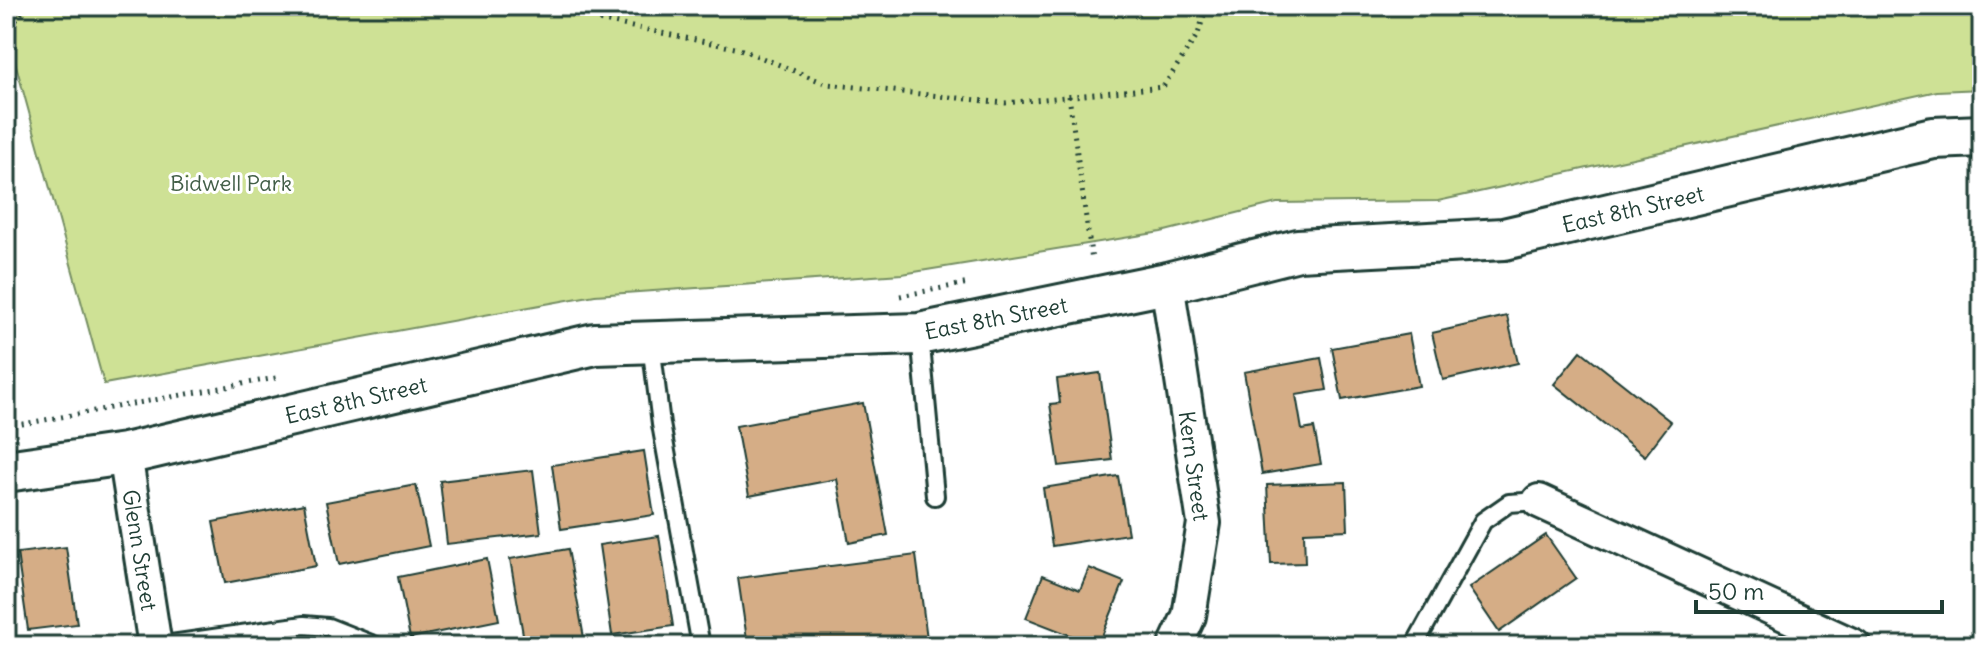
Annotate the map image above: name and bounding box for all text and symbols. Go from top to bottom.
park label: Bidwell Park [170,169,292,197]
street label: East 8th Street [1559,179,1707,239]
street label: East 8th Street [922,290,1070,346]
street label: East 8th Street [282,370,430,430]
street label: Kern Street [1172,409,1216,523]
street label: Glenn Street [117,488,163,612]
scale bar [1696,564,1942,614]
text: 50 m [1708,576,1764,606]

